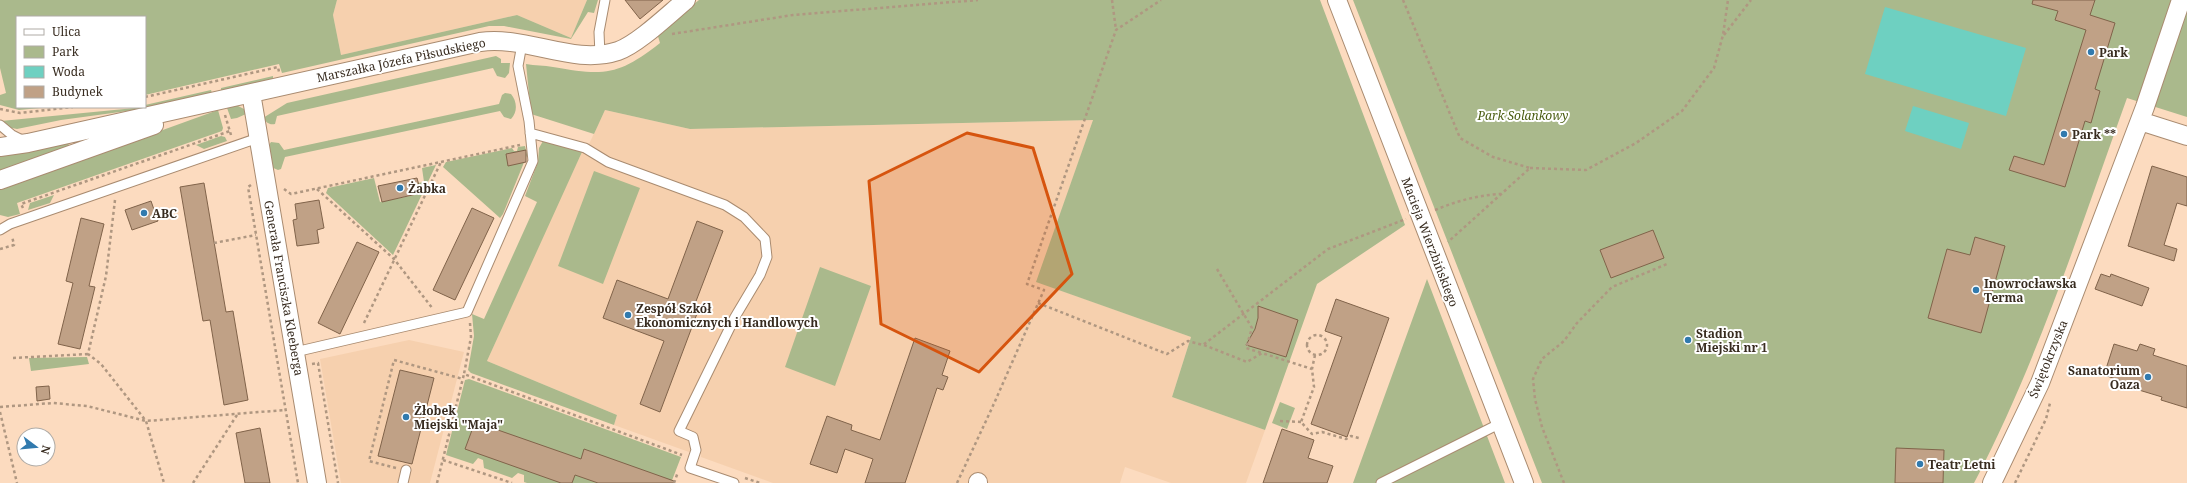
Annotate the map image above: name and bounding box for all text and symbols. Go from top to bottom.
legend [16,16,146,108]
text: Ulica [52,23,81,40]
street label: Marszałka Józefa Piłsudskiego [315,34,487,86]
text: Park [52,43,80,60]
place label: Park [2099,44,2128,61]
marker: Park [2086,47,2096,57]
text: Woda [52,63,85,80]
text: Budynek [52,83,104,100]
park label: Park Solankowy [1477,107,1568,124]
place label: Park ** [2072,126,2116,143]
marker: Park ** [2059,129,2069,139]
street label: Macieja Wierzbińskiego [1397,175,1463,309]
place label: Żabka [408,180,446,197]
marker: Żabka [395,183,405,193]
street label: Generała Franciszka Kleeberga [260,199,308,377]
place label: ABC [152,205,177,222]
marker: ABC [139,208,149,218]
place label: Inowrocławska Terma [1984,275,2077,306]
marker: Inowrocławska Terma [1971,285,1981,295]
place label: Zespół Szkół Ekonomicznych i Handlowych [636,300,818,331]
marker: Zespół Szkół Ekonomicznych i Handlowych [623,310,633,320]
street label: Świętokrzyska [2025,317,2072,401]
place label: Stadion Miejski nr 1 [1696,325,1768,356]
marker: Stadion Miejski nr 1 [1683,335,1693,345]
place label: Sanatorium Oaza [2068,362,2140,393]
marker: Sanatorium Oaza [2143,372,2153,382]
place label: Żłobek Miejski "Maja" [414,402,503,433]
marker: Żłobek Miejski "Maja" [401,412,411,422]
north arrow [16,427,56,467]
text: N [38,444,54,456]
place label: Teatr Letni [1928,456,1996,473]
marker: Teatr Letni [1915,459,1925,469]

